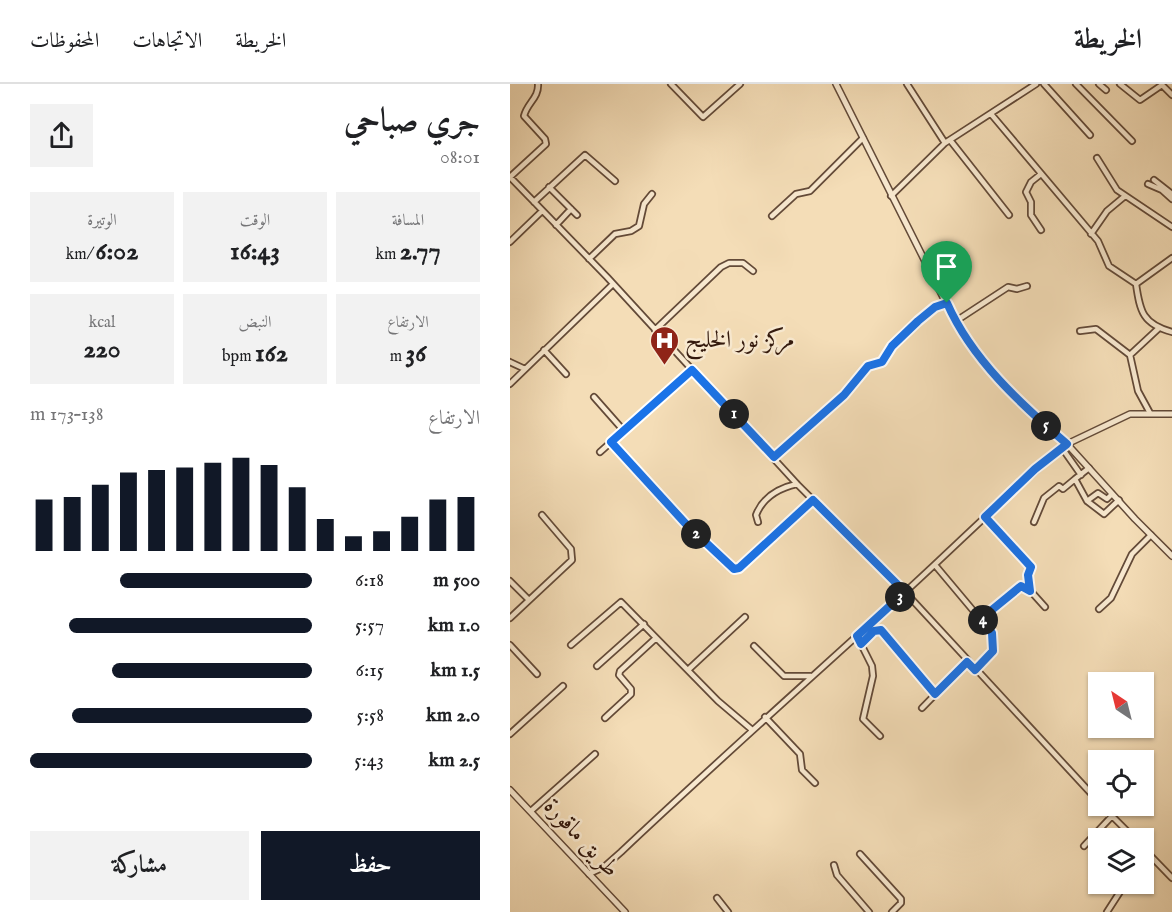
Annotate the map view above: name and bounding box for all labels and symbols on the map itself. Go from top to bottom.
pin [921,241,972,303]
hospital icon: مركز نور الخليج [648,324,680,366]
place label: مركز نور الخليج [685,325,795,360]
pin: 1 [719,399,749,429]
pin: 5 [1031,411,1061,441]
pin: 2 [681,519,711,549]
pin: 3 [885,582,915,612]
pin: 4 [968,605,998,635]
north arrow [1088,672,1154,738]
street label: طريق ماقورة [536,792,626,884]

